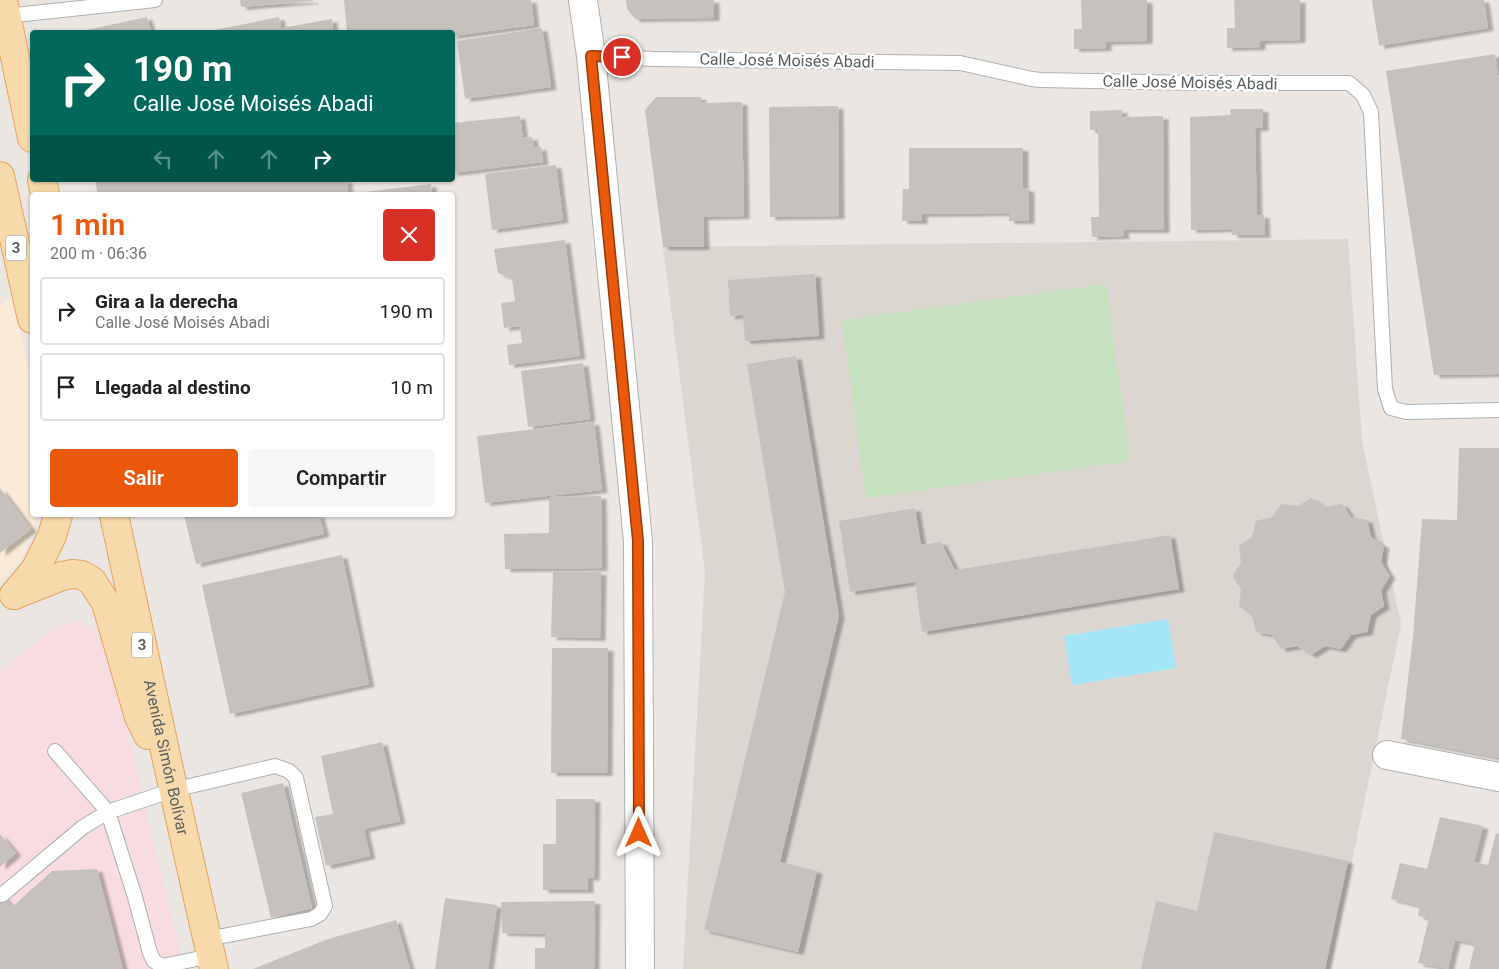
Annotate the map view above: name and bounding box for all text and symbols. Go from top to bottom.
pin [601,36,643,78]
icon: arrive [608,43,636,71]
text: 190 m [133,49,232,90]
street label: Calle José Moisés Abadi [699,49,875,72]
icon: right [50,50,115,115]
street label: Calle José Moisés Abadi [1102,71,1278,94]
text: Calle José Moisés Abadi [133,91,374,116]
icon: left [149,145,177,173]
icon: ahead [202,145,230,173]
icon: ahead [255,145,283,173]
icon: right [308,145,336,173]
text: 1 min [50,207,125,242]
button: close [383,209,435,261]
road number: 3 [6,236,26,260]
text: 200 m · 06:36 [50,244,147,263]
text: Gira a la derecha [95,290,238,313]
icon: right [52,297,80,325]
text: 190 m [380,300,433,323]
text: Calle José Moisés Abadi [95,313,270,332]
icon: arrive [52,373,80,401]
text: Llegada al destino [95,376,251,399]
text: 10 m [390,376,433,399]
button: Salir [50,449,238,507]
button: Compartir [248,449,435,507]
road number: 3 [132,632,152,658]
street label: Avenida Simón Bolívar [140,678,193,838]
position arrow [612,806,664,858]

